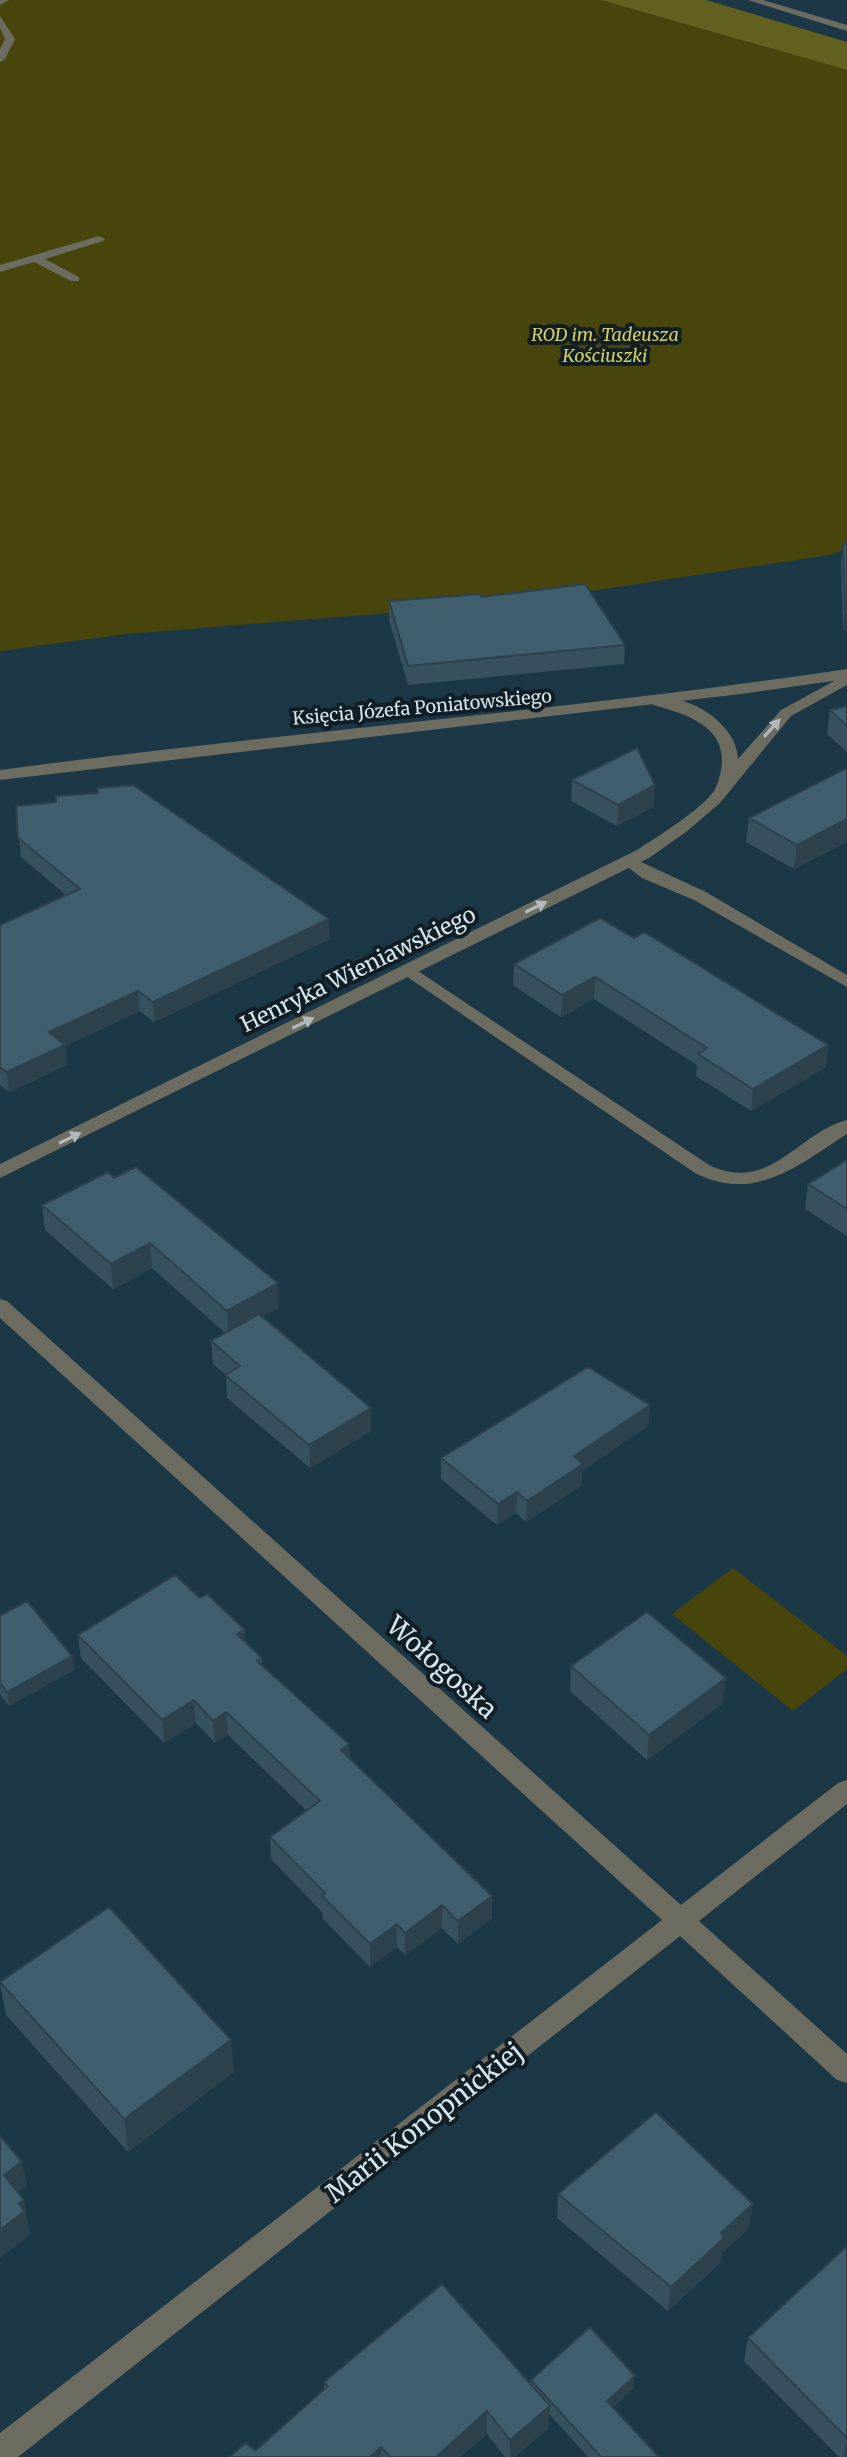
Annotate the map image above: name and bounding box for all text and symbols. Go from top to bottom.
park label: ROD im. Tadeusza Kościuszki [531,323,679,367]
street label: Księcia Józefa Poniatowskiego [291,684,553,730]
one-way arrow [763,719,781,738]
street label: Henryka Wieniawskiego [236,900,480,1038]
one-way arrow [525,901,548,914]
one-way arrow [291,1016,314,1029]
one-way arrow [58,1131,81,1145]
street label: Wołogoska [379,1608,504,1725]
street label: Marii Konopnickiej [319,2035,529,2209]

